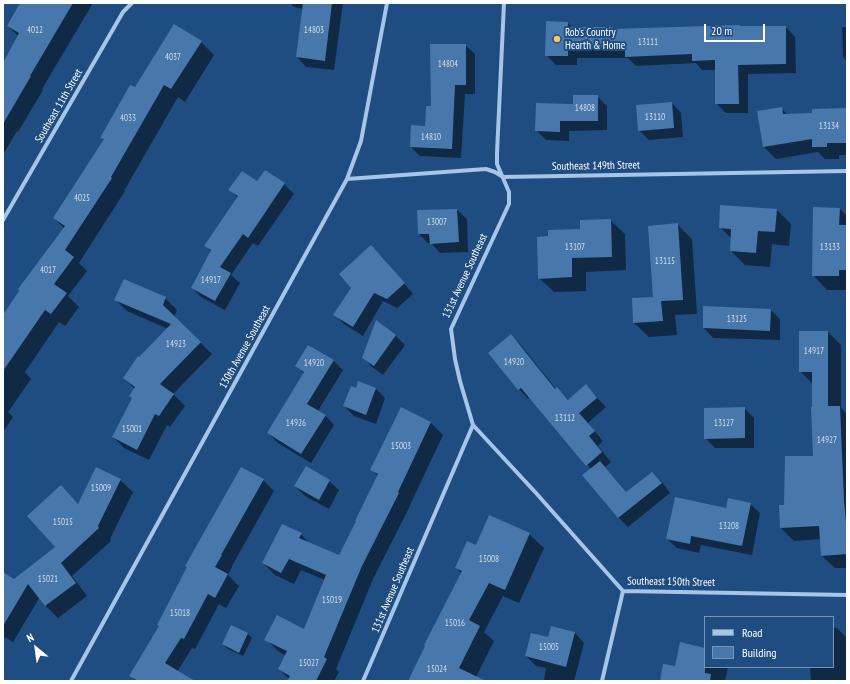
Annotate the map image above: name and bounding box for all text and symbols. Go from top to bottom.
scale bar [706,16,767,42]
text: 20 m [711,23,732,38]
house number: 4012 [27,25,43,35]
house number: 14803 [304,25,324,35]
place label: Rob's Country Hearth & Home [565,26,625,52]
marker: Rob's Country Hearth & Home [552,34,562,44]
house number: 13111 [638,37,658,47]
house number: 4037 [165,52,181,62]
house number: 14804 [438,59,458,69]
street label: Southeast 11th Street [33,67,85,145]
house number: 14808 [575,103,595,113]
house number: 13110 [645,112,665,122]
house number: 4033 [120,113,136,123]
house number: 13134 [819,121,839,131]
house number: 14810 [421,132,441,142]
street label: Southeast 149th Street [552,159,640,173]
house number: 4025 [74,193,90,203]
house number: 13007 [427,217,447,227]
street label: 131st Avenue Southeast [440,232,490,320]
house number: 13107 [565,242,585,252]
house number: 13133 [820,242,840,252]
house number: 13115 [655,256,675,266]
house number: 4017 [40,265,56,275]
house number: 14917 [201,275,221,285]
street label: 130th Avenue Southeast [217,303,273,391]
house number: 13125 [727,314,747,324]
house number: 14923 [166,339,186,349]
house number: 14917 [804,346,824,356]
house number: 14920 [504,357,524,367]
house number: 14920 [304,358,324,368]
house number: 13112 [555,413,575,423]
house number: 14926 [286,418,306,428]
house number: 13127 [714,418,734,428]
house number: 15001 [122,424,142,434]
house number: 14927 [817,435,837,445]
house number: 15003 [391,441,411,451]
house number: 15009 [91,483,111,493]
house number: 15015 [53,517,73,527]
house number: 13208 [719,521,739,531]
street label: 131st Avenue Southeast [369,545,417,635]
house number: 15008 [479,554,499,564]
house number: 15021 [38,574,58,584]
street label: Southeast 150th Street [627,575,715,589]
house number: 15019 [322,595,342,605]
house number: 15018 [170,608,190,618]
legend [704,616,834,668]
house number: 15016 [445,618,465,628]
text: Road [742,625,762,640]
north arrow [16,628,56,668]
text: N [24,630,36,645]
house number: 15005 [539,642,559,652]
text: Building [742,645,777,660]
house number: 15027 [299,658,319,668]
house number: 15024 [427,664,447,674]

